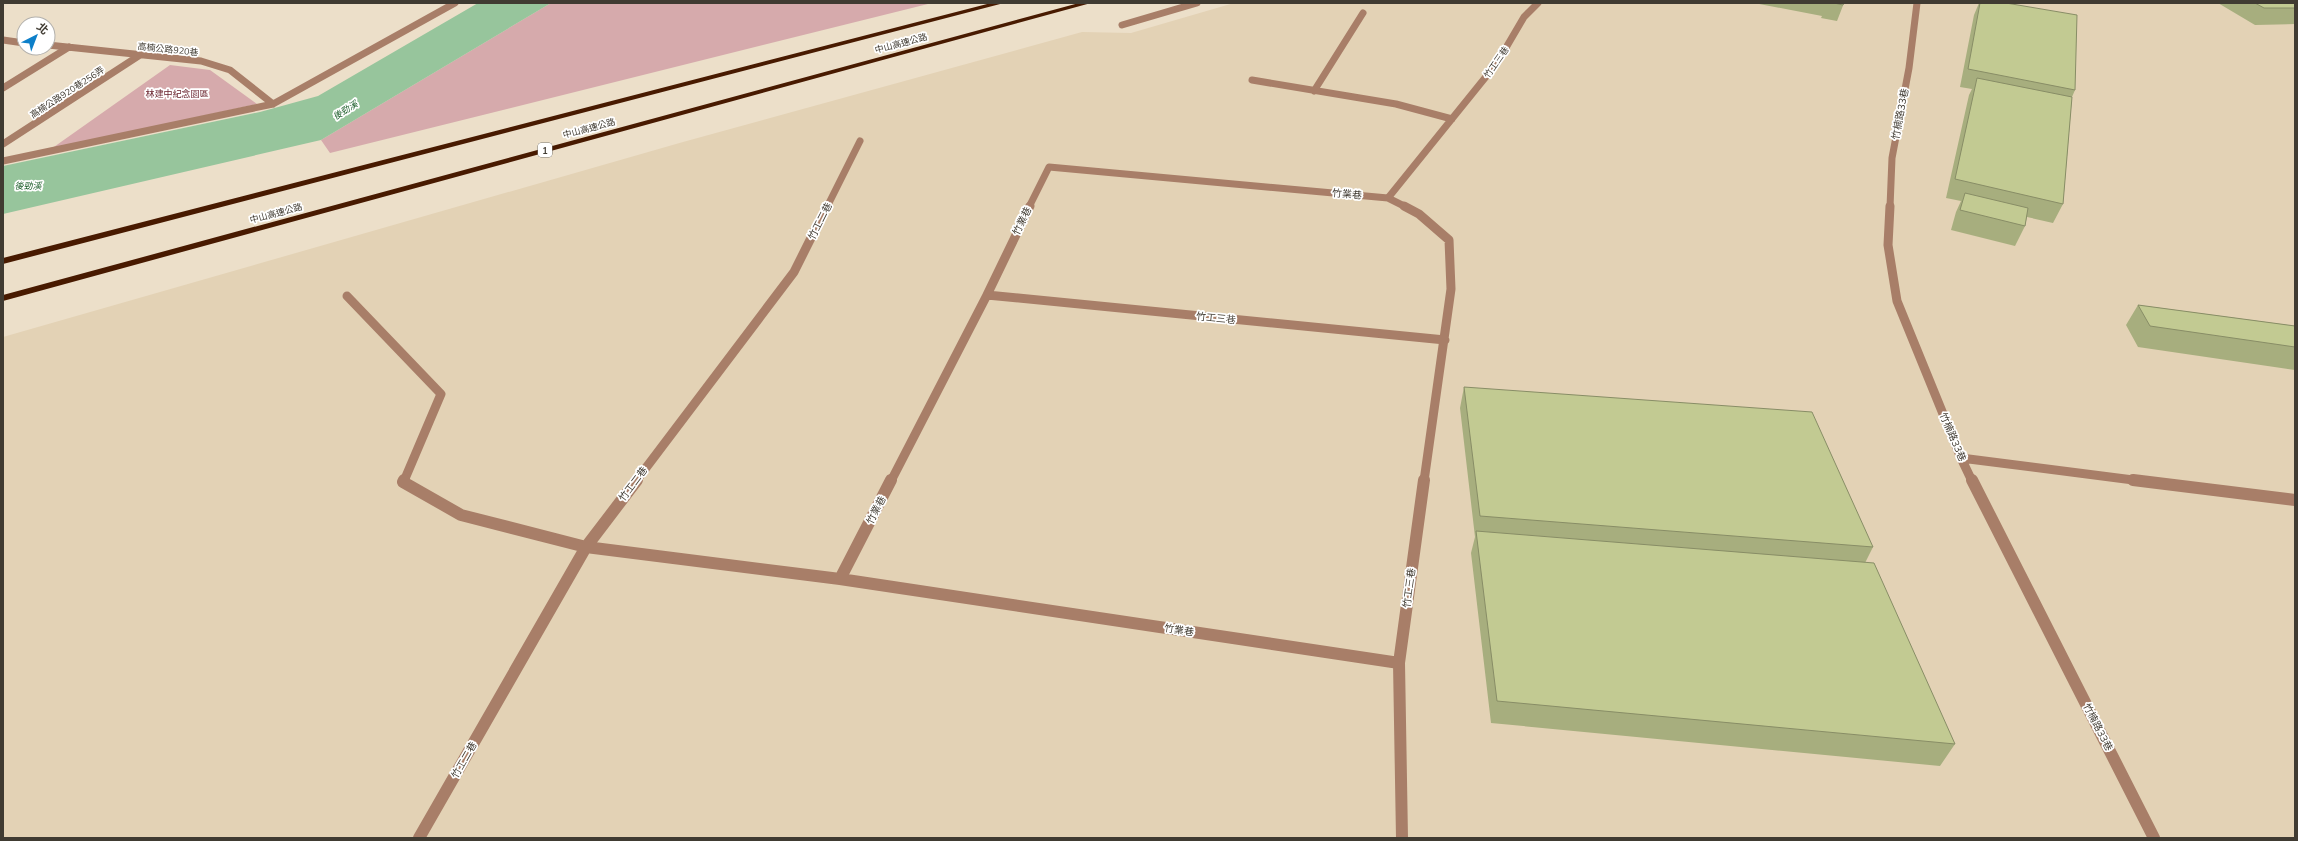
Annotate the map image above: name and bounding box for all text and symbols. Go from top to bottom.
north arrow [16,16,56,56]
text: 北 [34,20,51,37]
street label: 中山高速公路 [873,31,929,55]
street label: 高楠公路920巷 [137,40,199,58]
street label: 竹工三巷 [1481,44,1511,80]
street label: 高楠公路920巷256弄 [28,64,106,120]
street label: 竹楠路33巷 [1889,87,1911,141]
park label: 林建中紀念園區 [145,88,209,99]
water label: 後勁溪 [331,97,361,122]
street label: 中山高速公路 [561,116,617,140]
road number: 1 [538,143,552,157]
water label: 後勁溪 [14,180,43,191]
street label: 竹業巷 [1331,186,1363,202]
street label: 竹工二巷 [805,200,835,242]
street label: 中山高速公路 [248,201,304,225]
street label: 竹業巷 [1010,205,1034,237]
street label: 竹工三巷 [1195,309,1237,327]
street label: 竹楠路33巷 [1937,411,1969,463]
street label: 竹工二巷 [616,464,650,504]
street label: 竹業巷 [863,494,889,526]
street label: 竹工三巷 [1400,567,1418,609]
street label: 竹業巷 [1163,621,1195,639]
street label: 竹楠路33巷 [2080,701,2116,753]
street label: 竹工二巷 [448,739,480,781]

